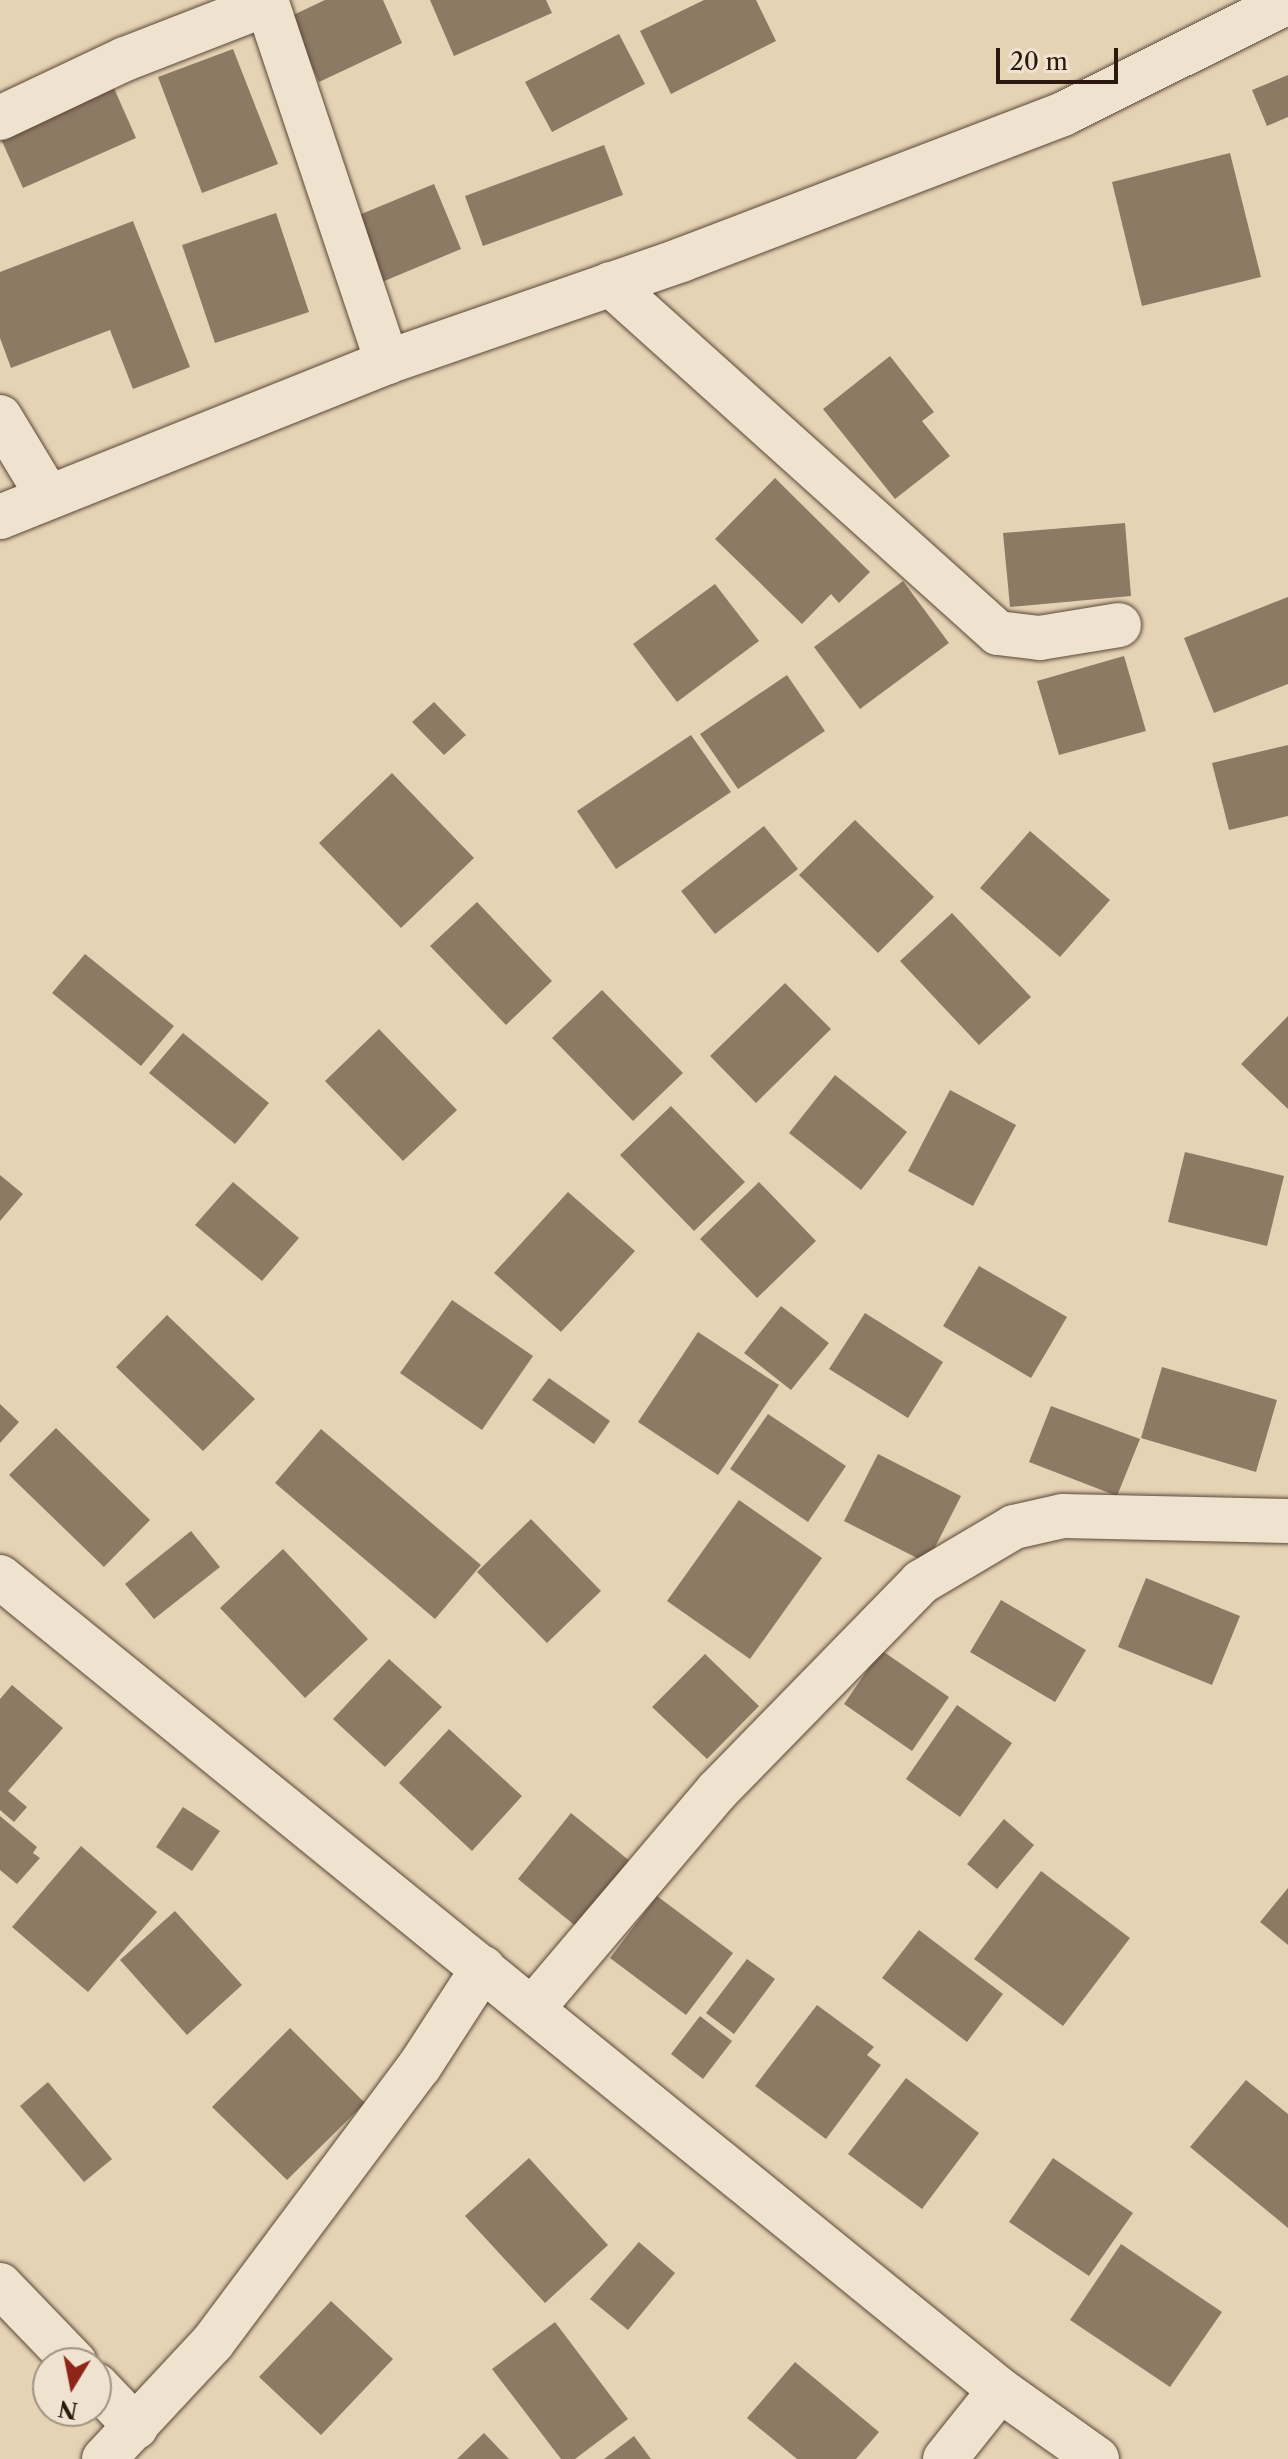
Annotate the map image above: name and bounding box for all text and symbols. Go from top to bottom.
scale bar [1000,32,1122,82]
text: 20 m [1010,47,1068,76]
north arrow [32,2347,112,2427]
text: N [56,2394,80,2424]

